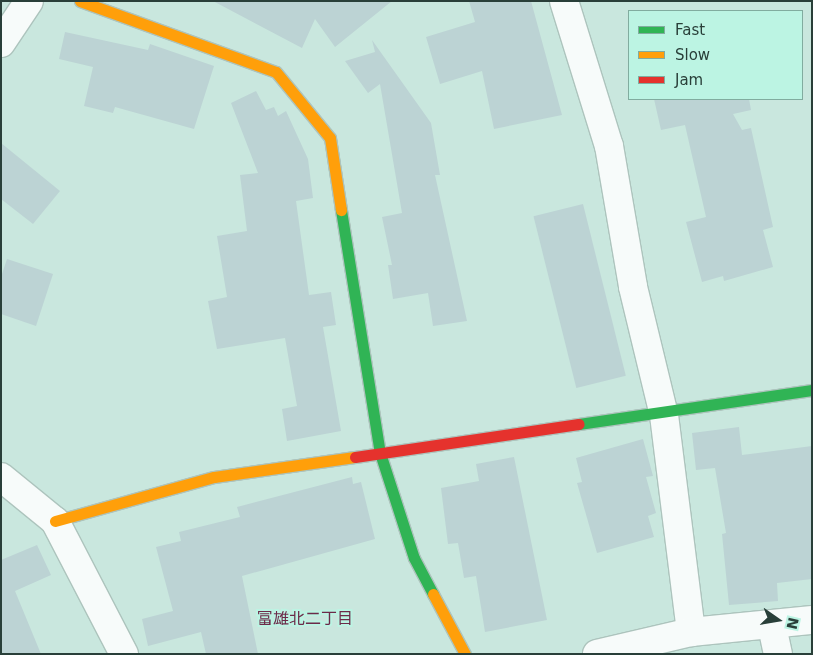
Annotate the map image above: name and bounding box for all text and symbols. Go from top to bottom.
legend [628,10,803,100]
text: Fast [675,21,705,39]
text: Slow [675,46,710,64]
text: Jam [675,71,703,89]
north arrow [753,595,803,645]
district label: 富雄北二丁目 [257,609,353,629]
text: N [784,616,802,631]

